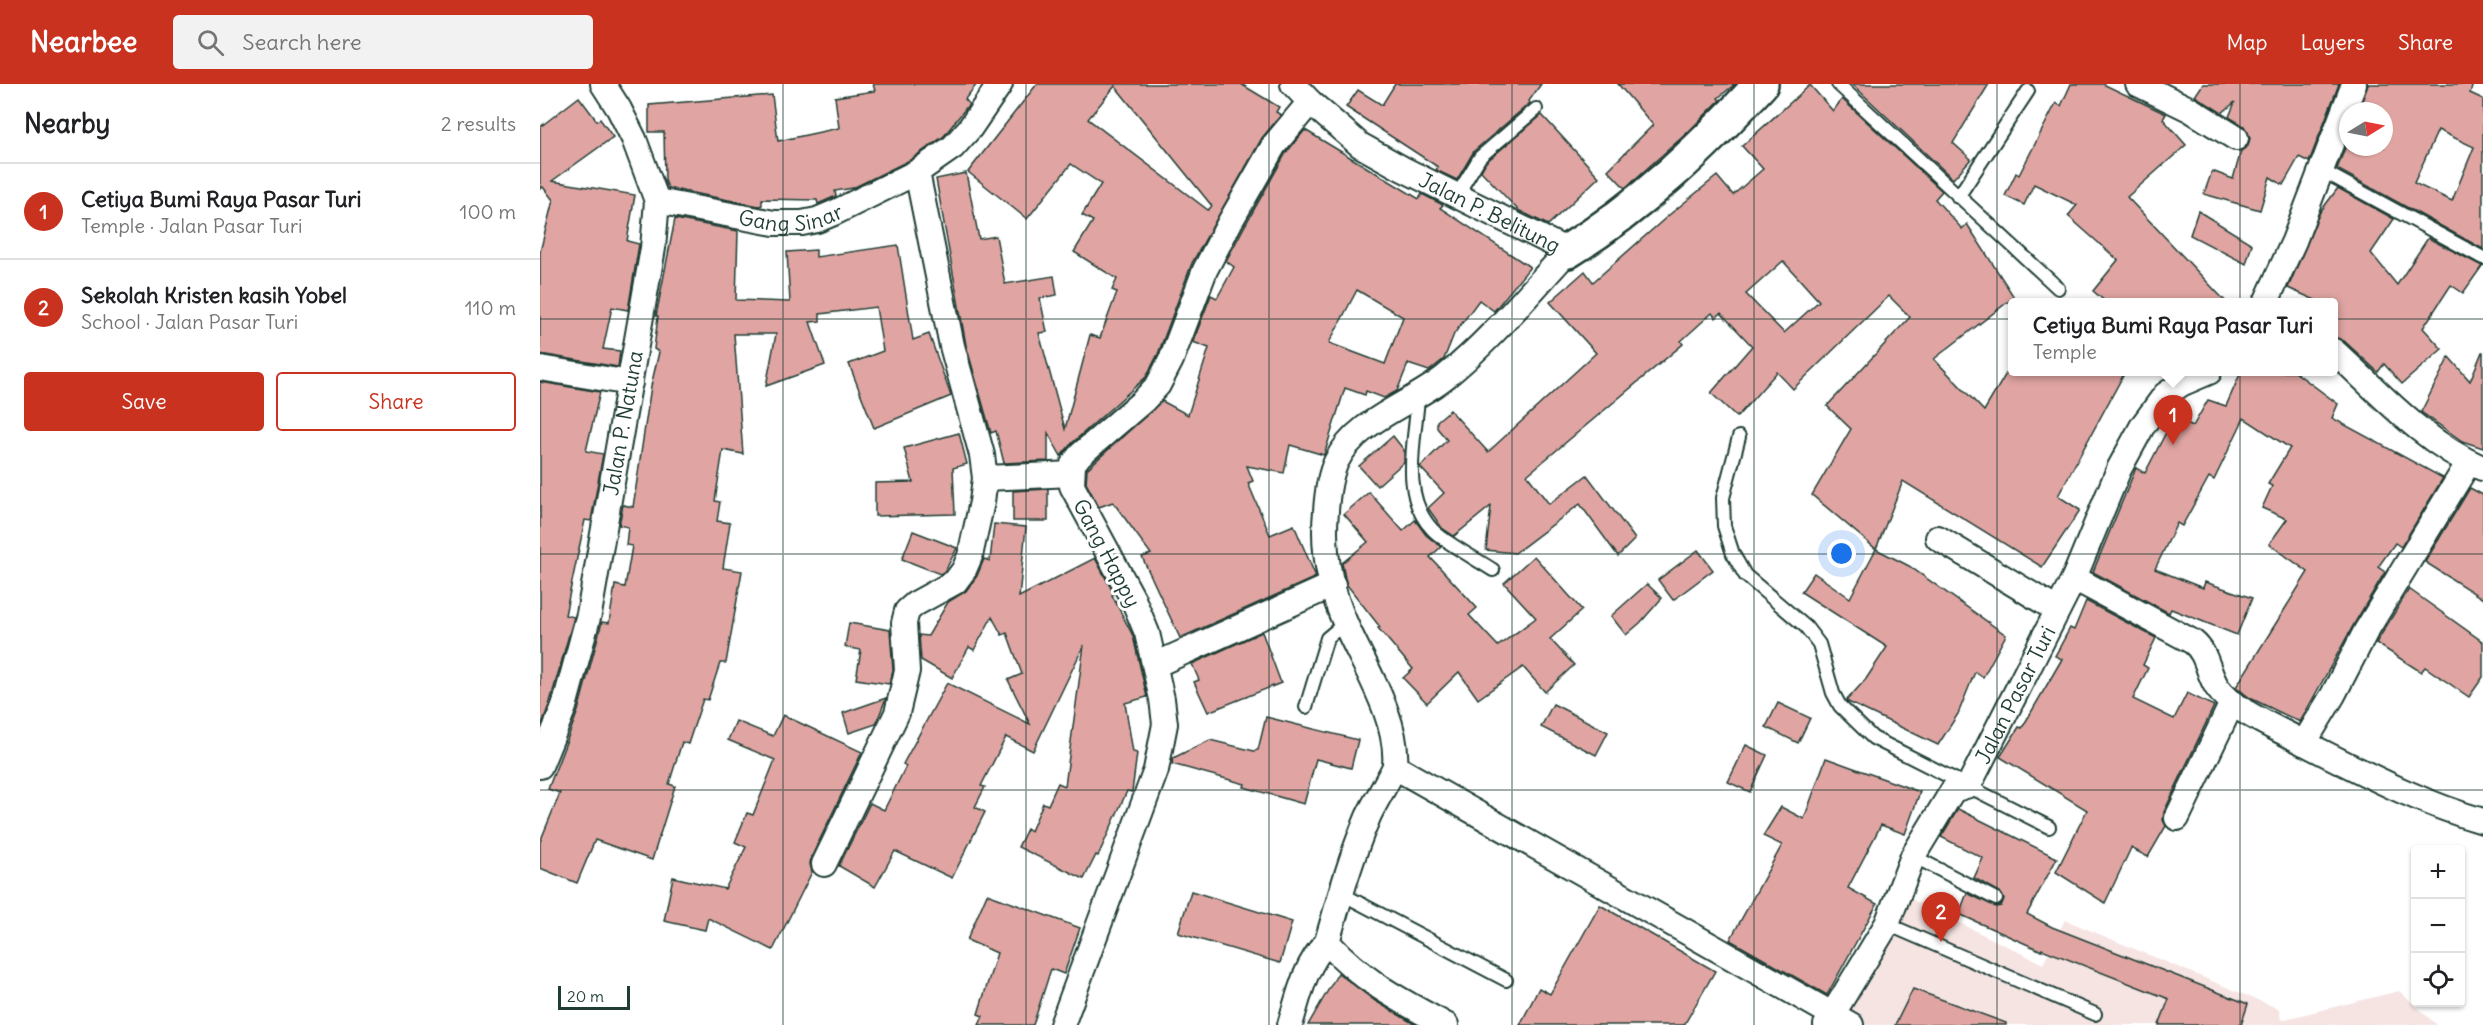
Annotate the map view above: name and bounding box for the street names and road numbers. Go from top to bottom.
street label: Jalan P. Belitung [1415,166,1565,259]
street label: Gang Sinar [736,197,847,237]
street label: Jalan P. Natuna [597,348,648,497]
street label: Gang Happy [1067,494,1147,612]
street label: Jalan Pasar Turi [1969,621,2061,768]

